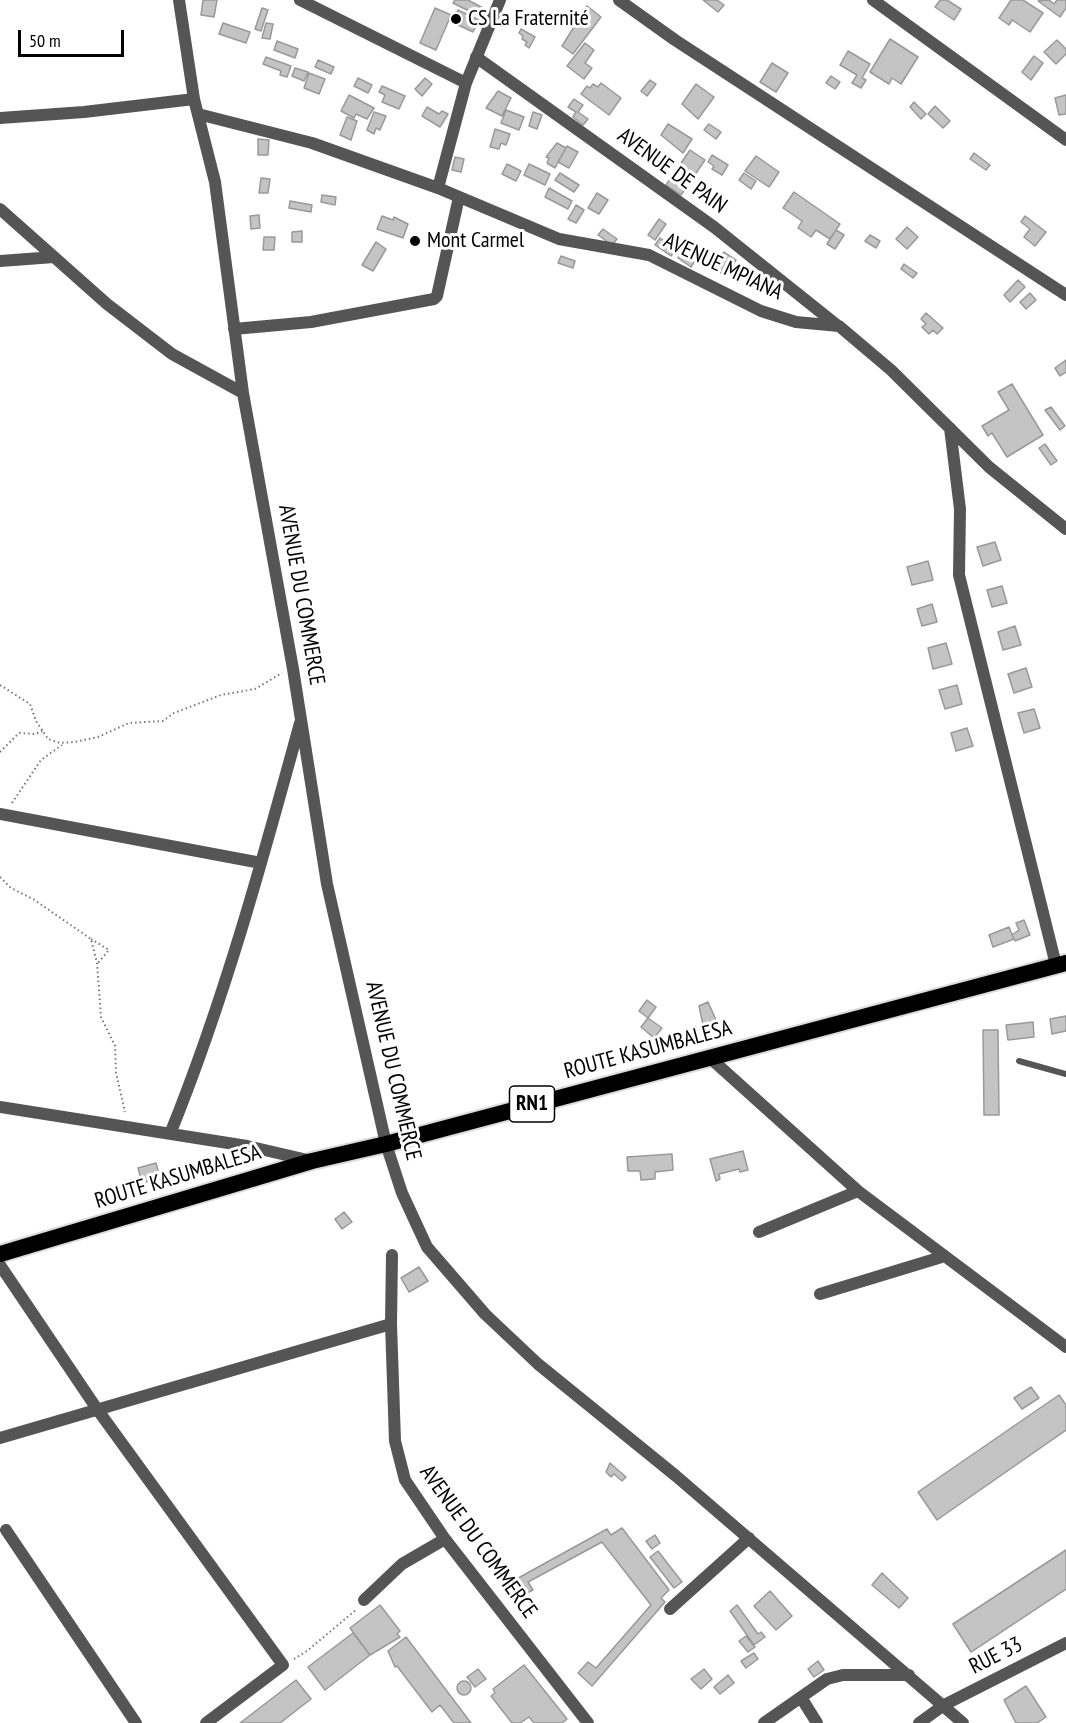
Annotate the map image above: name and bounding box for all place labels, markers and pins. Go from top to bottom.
place label: CS La Fraternité [468,6,589,32]
marker: CS La Fraternité [449,12,463,26]
place label: Mont Carmel [427,228,524,254]
marker: Mont Carmel [408,234,422,248]

